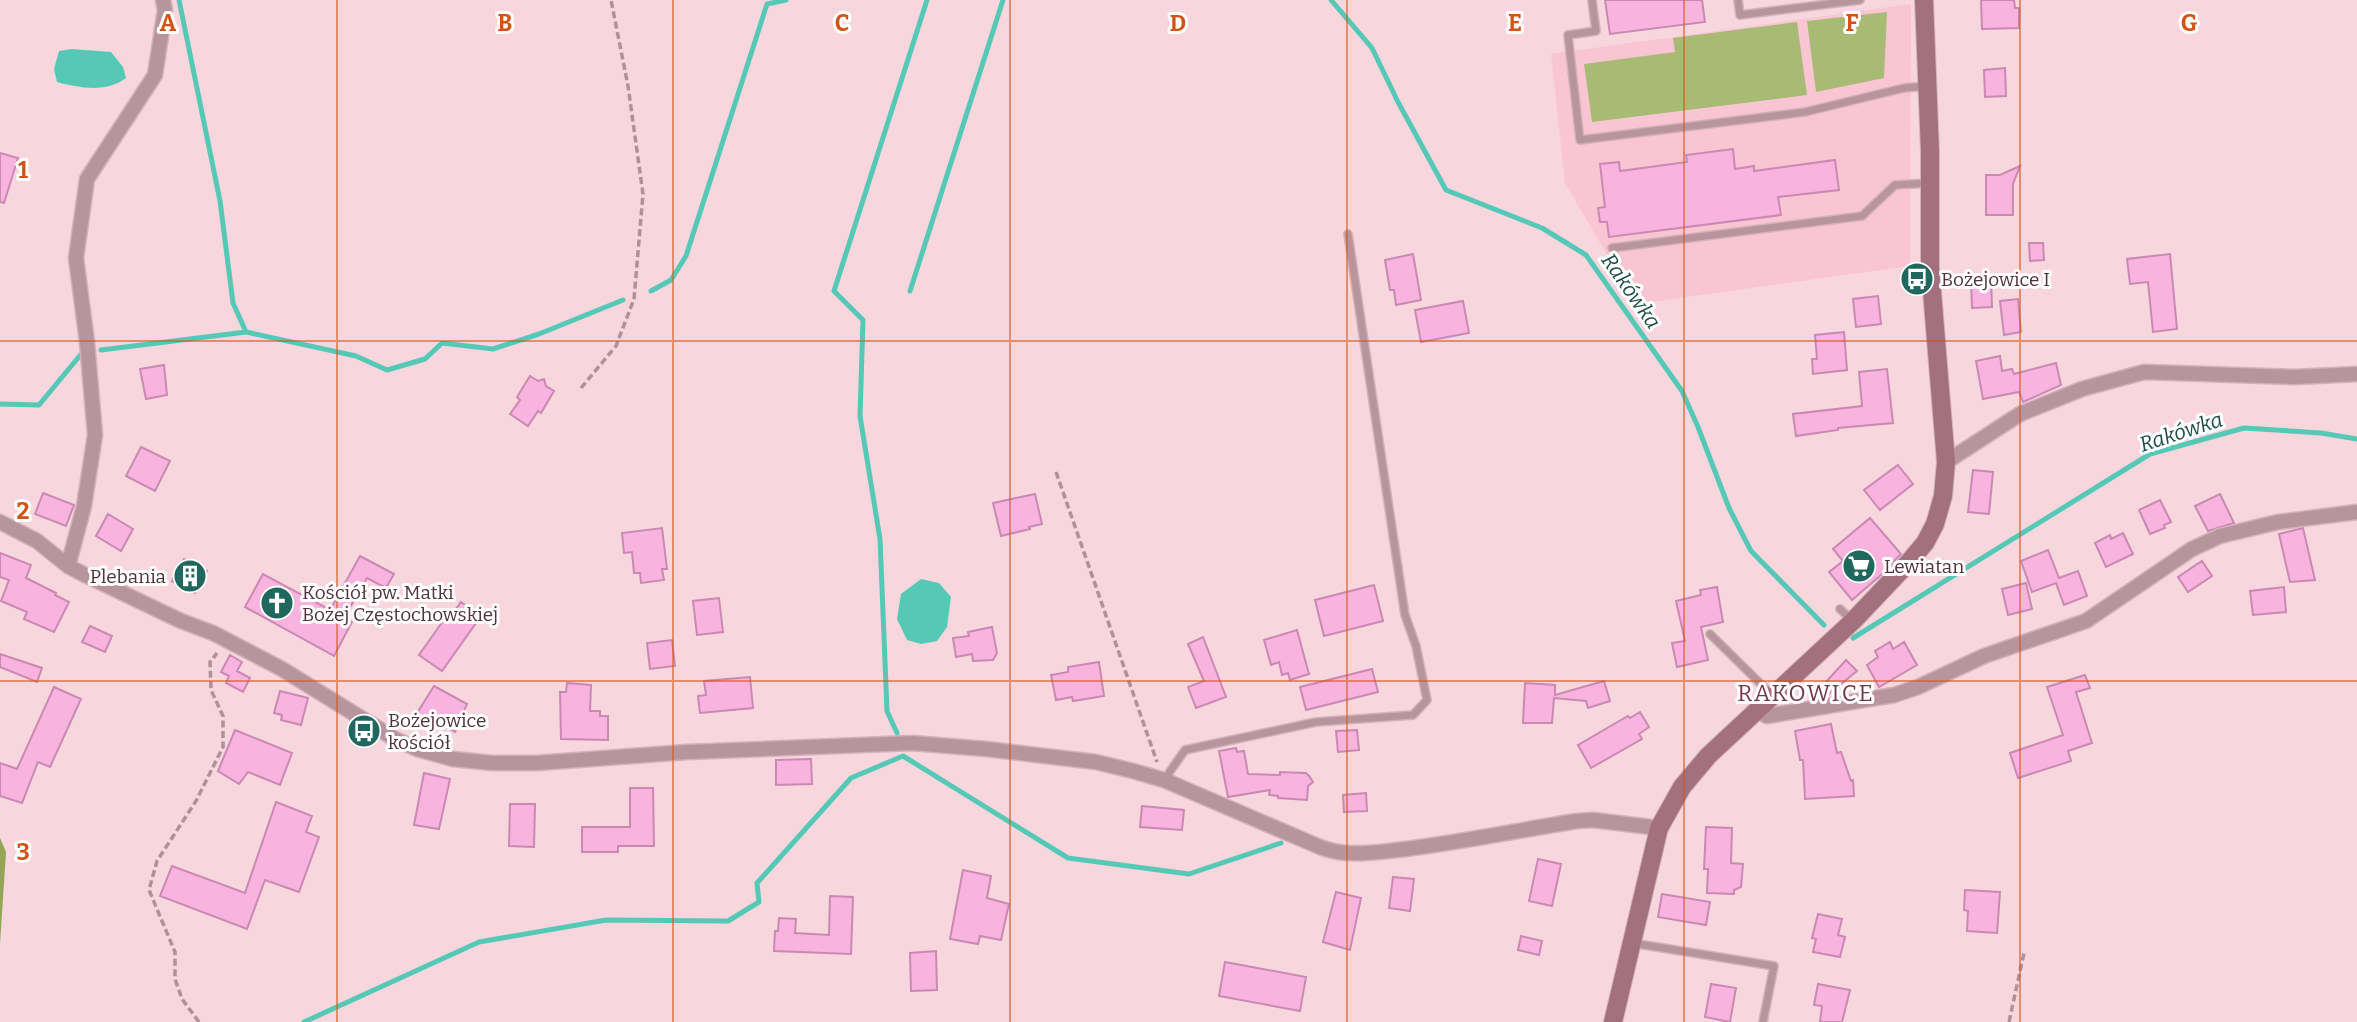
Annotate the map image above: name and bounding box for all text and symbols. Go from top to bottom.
text: A [160,9,177,37]
text: B [498,9,512,37]
text: C [835,9,849,37]
text: D [1170,9,1186,37]
text: E [1508,9,1522,37]
text: F [1846,9,1859,37]
text: G [2181,9,2198,37]
text: 1 [18,156,28,184]
water label: Rakówka [1596,248,1666,334]
bus stop icon: Bożejowice I [1898,260,1936,298]
place label: Bożejowice I [1941,268,2050,291]
water label: Rakówka [2136,406,2226,458]
text: 2 [17,497,30,525]
supermarket icon: Lewiatan [1840,547,1878,585]
place label: Lewiatan [1884,555,1964,578]
building icon: Plebania [171,557,209,595]
place label: Plebania [90,565,167,588]
place label: Kościół pw. Matki Bożej Częstochowskiej [302,581,498,626]
church icon: Kościół pw. Matki Bożej Częstochowskiej [258,584,296,622]
district label: RAKOWICE [1737,679,1875,707]
place label: Bożejowice kościół [388,709,486,754]
bus stop icon: Bożejowice kościół [345,712,383,750]
text: 3 [16,838,30,866]

